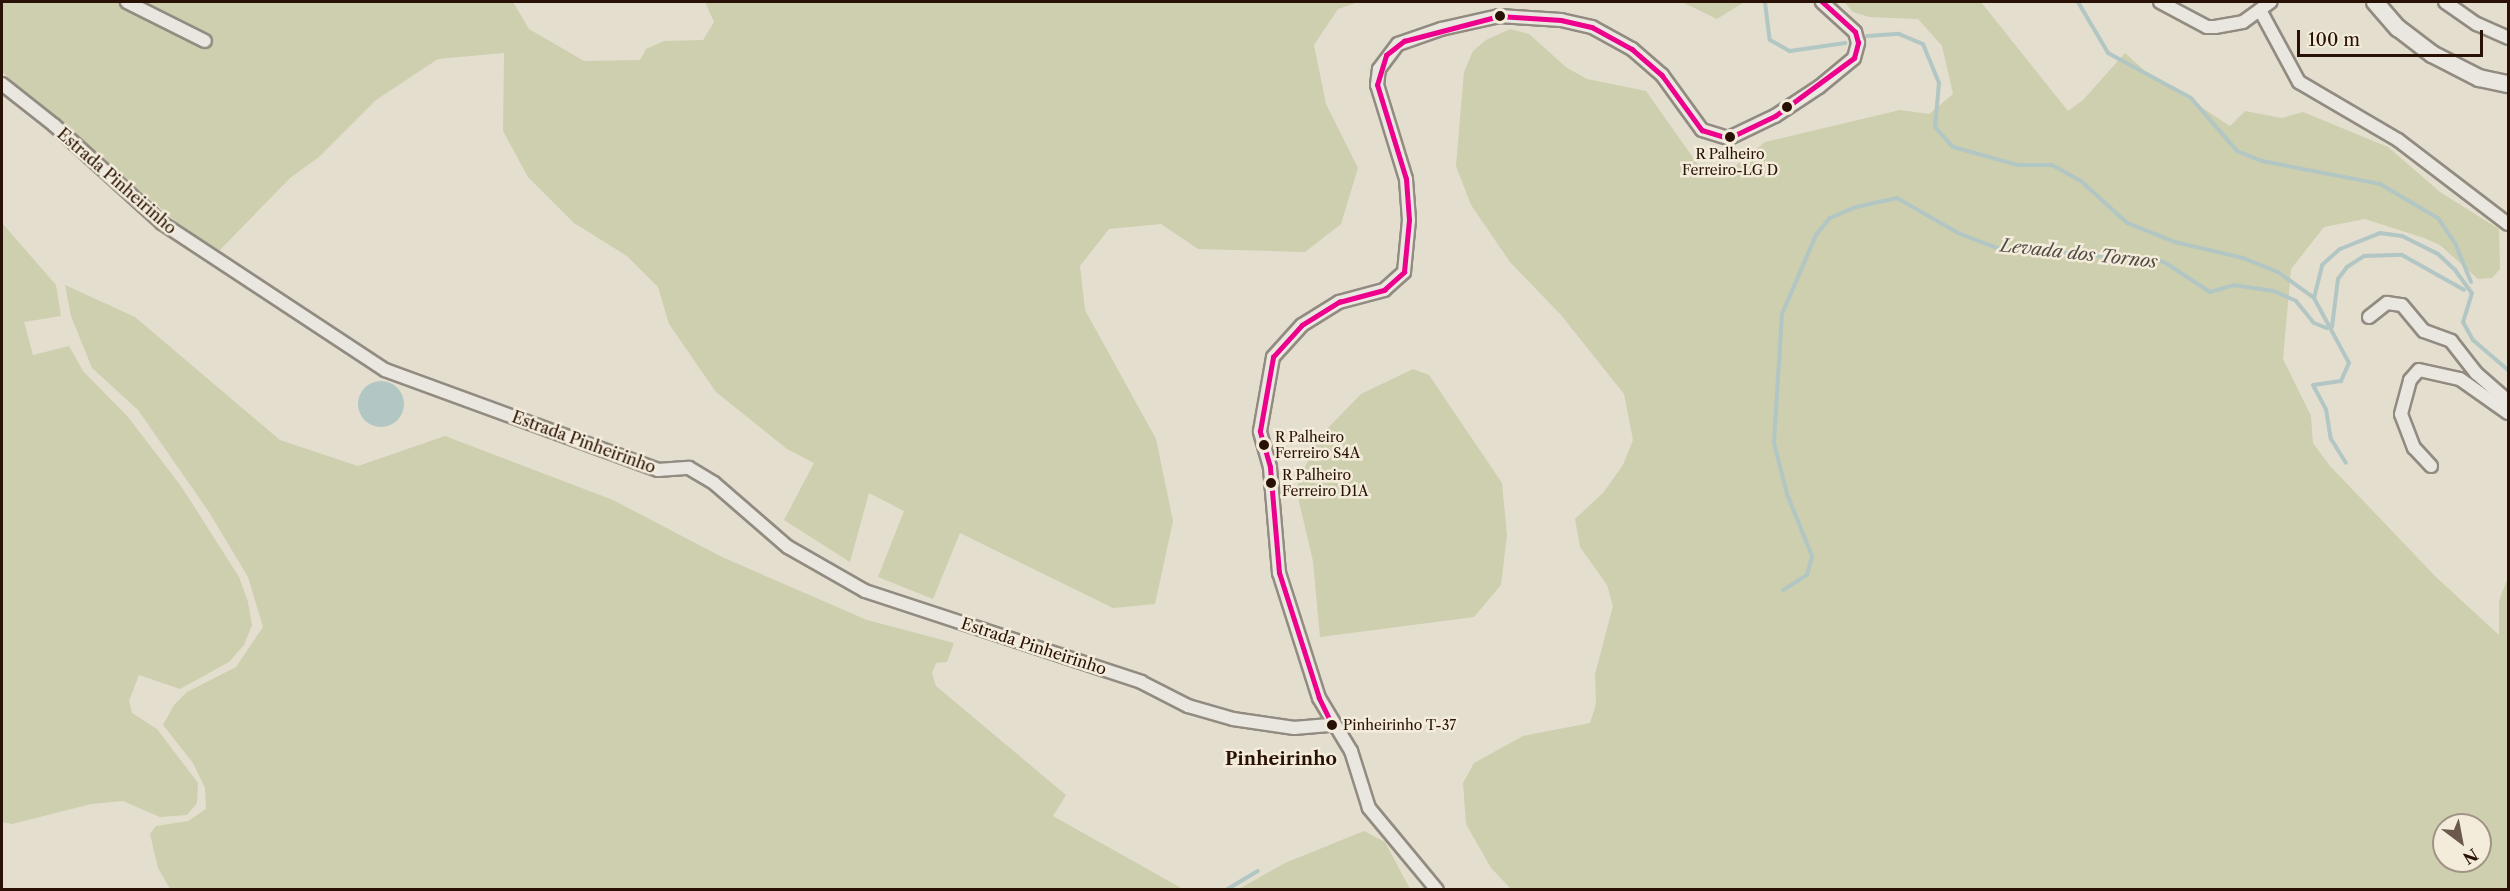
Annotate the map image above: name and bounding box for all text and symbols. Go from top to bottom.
unlabelled marker [1494,10,1506,22]
scale bar [2300,18,2486,56]
text: 100 m [2308,29,2360,51]
unlabelled marker [1781,101,1793,113]
street label: Estrada Pinheirinho [53,124,181,238]
marker: R Palheiro Ferreiro-LG D [1724,131,1736,143]
place label: R Palheiro Ferreiro-LG D [1682,146,1778,178]
water label: Levada dos Tornos [1999,235,2159,273]
street label: Estrada Pinheirinho [509,407,659,477]
place label: R Palheiro Ferreiro S4A [1275,429,1360,461]
marker: R Palheiro Ferreiro S4A [1258,439,1270,451]
place label: R Palheiro Ferreiro D1A [1282,467,1368,500]
marker: R Palheiro Ferreiro D1A [1265,477,1277,489]
street label: Estrada Pinheirinho [959,613,1109,679]
place label: Pinheirinho T-37 [1343,717,1457,733]
marker: Pinheirinho T-37 [1326,719,1338,731]
district label: Pinheirinho [1225,748,1337,770]
north arrow [2432,813,2492,873]
text: N [2459,844,2482,869]

